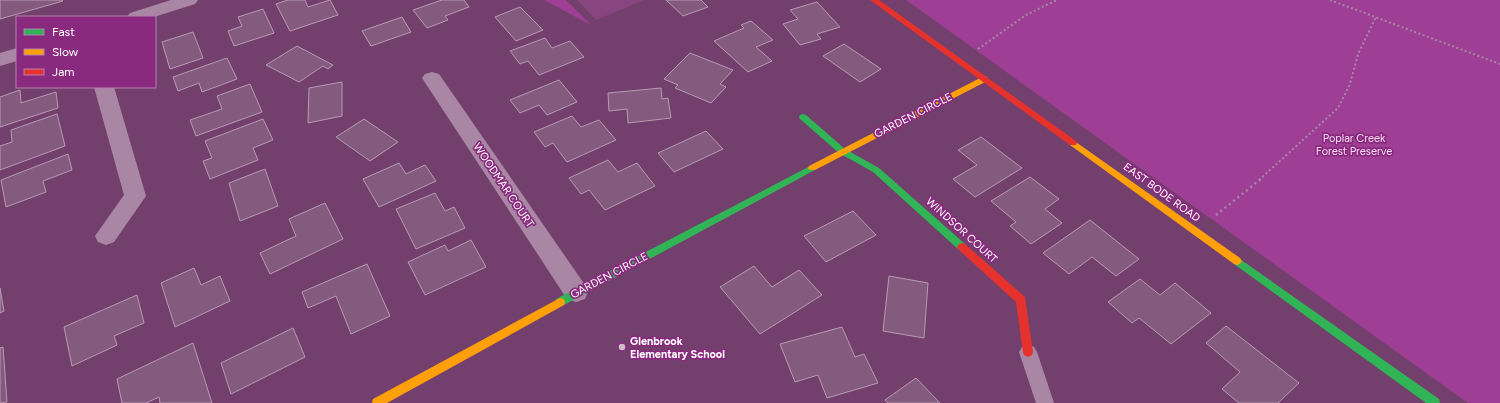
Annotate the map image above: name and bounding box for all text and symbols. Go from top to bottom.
legend [16,16,156,88]
text: Fast [52,25,75,39]
text: Slow [52,45,79,59]
text: Jam [52,65,75,79]
street label: GARDEN CIRCLE [872,90,954,141]
park label: Poplar Creek Forest Preserve [1316,132,1392,158]
street label: WOODMAR COURT [471,141,537,230]
street label: EAST BODE ROAD [1121,160,1203,225]
street label: WINDSOR COURT [923,195,1000,266]
street label: GARDEN CIRCLE [568,250,650,301]
place label: Glenbrook Elementary School [630,335,725,361]
marker: Glenbrook Elementary School [617,342,627,352]

